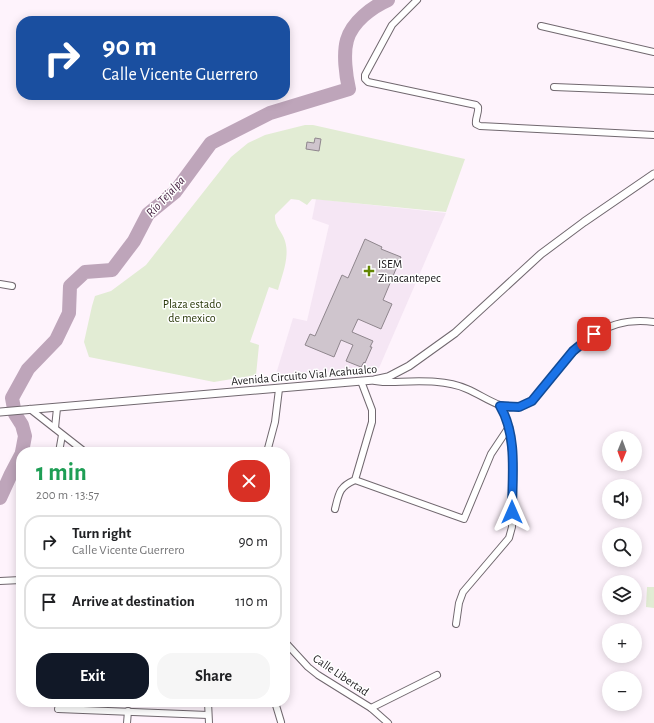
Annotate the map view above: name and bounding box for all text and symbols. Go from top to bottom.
icon: right [36,32,88,84]
text: 90 m [102,33,157,61]
text: Calle Vicente Guerrero [102,66,258,84]
water label: Río Tejalpa [144,174,188,220]
place label: ISEM Zinacantepec [378,258,441,284]
marker: ISEM Zinacantepec [363,265,375,277]
park label: Plaza estado de mexico [163,298,221,324]
pin [577,317,611,351]
icon: arrive [583,323,605,345]
street label: Avenida Circuito Vial Acahualco [231,363,378,387]
north arrow [602,431,642,471]
map controls [602,431,642,711]
button: close [228,460,270,502]
text: 1 min [36,461,87,485]
button: sound [602,479,642,519]
text: 200 m · 13:57 [36,489,99,502]
position arrow [491,491,533,533]
text: Turn right [72,526,131,541]
button: search [602,527,642,567]
icon: right [38,531,60,553]
text: 90 m [239,534,268,549]
text: Calle Vicente Guerrero [72,544,185,557]
button: layers [602,575,642,615]
icon: arrive [38,591,60,613]
text: Arrive at destination [72,594,195,609]
text: 110 m [235,594,268,609]
button: + [602,623,642,663]
street label: Calle Libertad [311,652,371,698]
button: Exit [36,653,149,699]
button: Share [157,653,270,699]
button: − [602,671,642,711]

